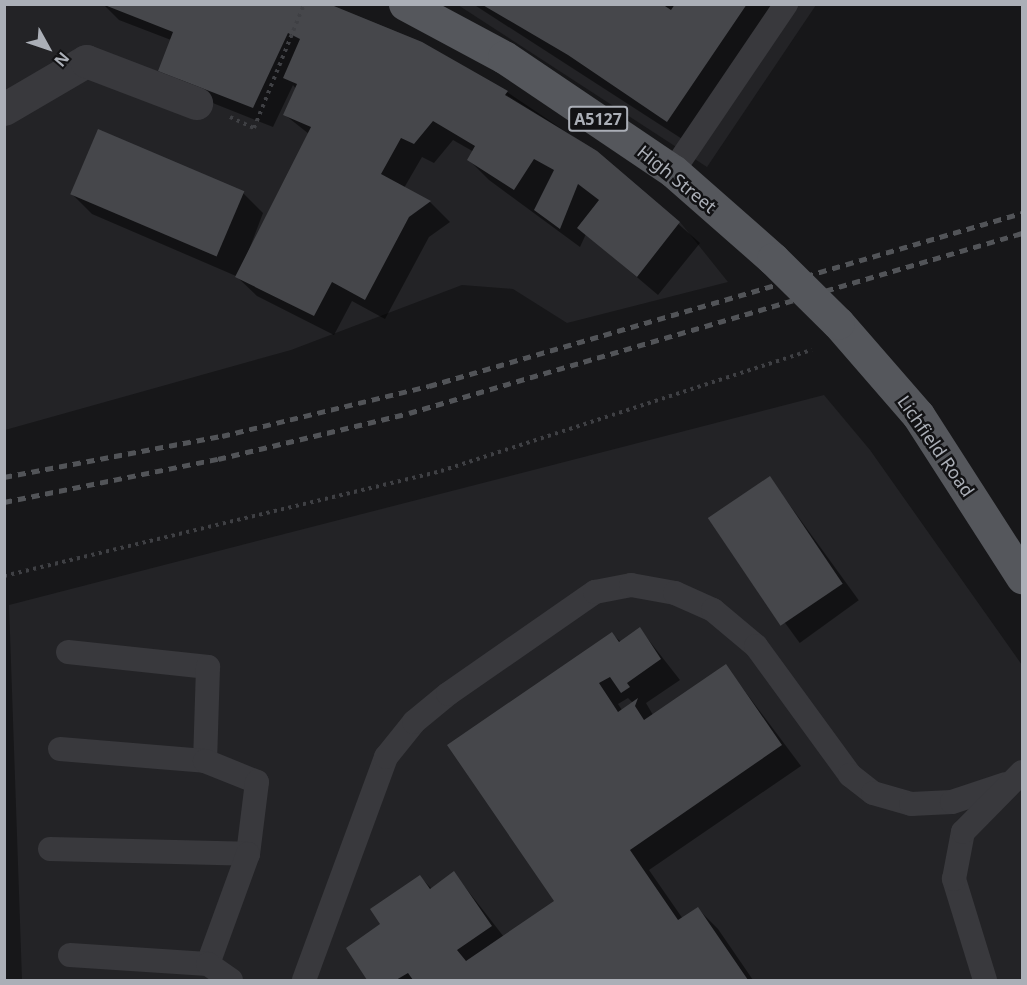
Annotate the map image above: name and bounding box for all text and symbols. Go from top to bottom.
north arrow [18,18,78,78]
text: N [49,48,74,72]
road number: A5127 [568,106,628,132]
street label: High Street [633,141,721,217]
street label: Lichfield Road [893,391,979,501]

